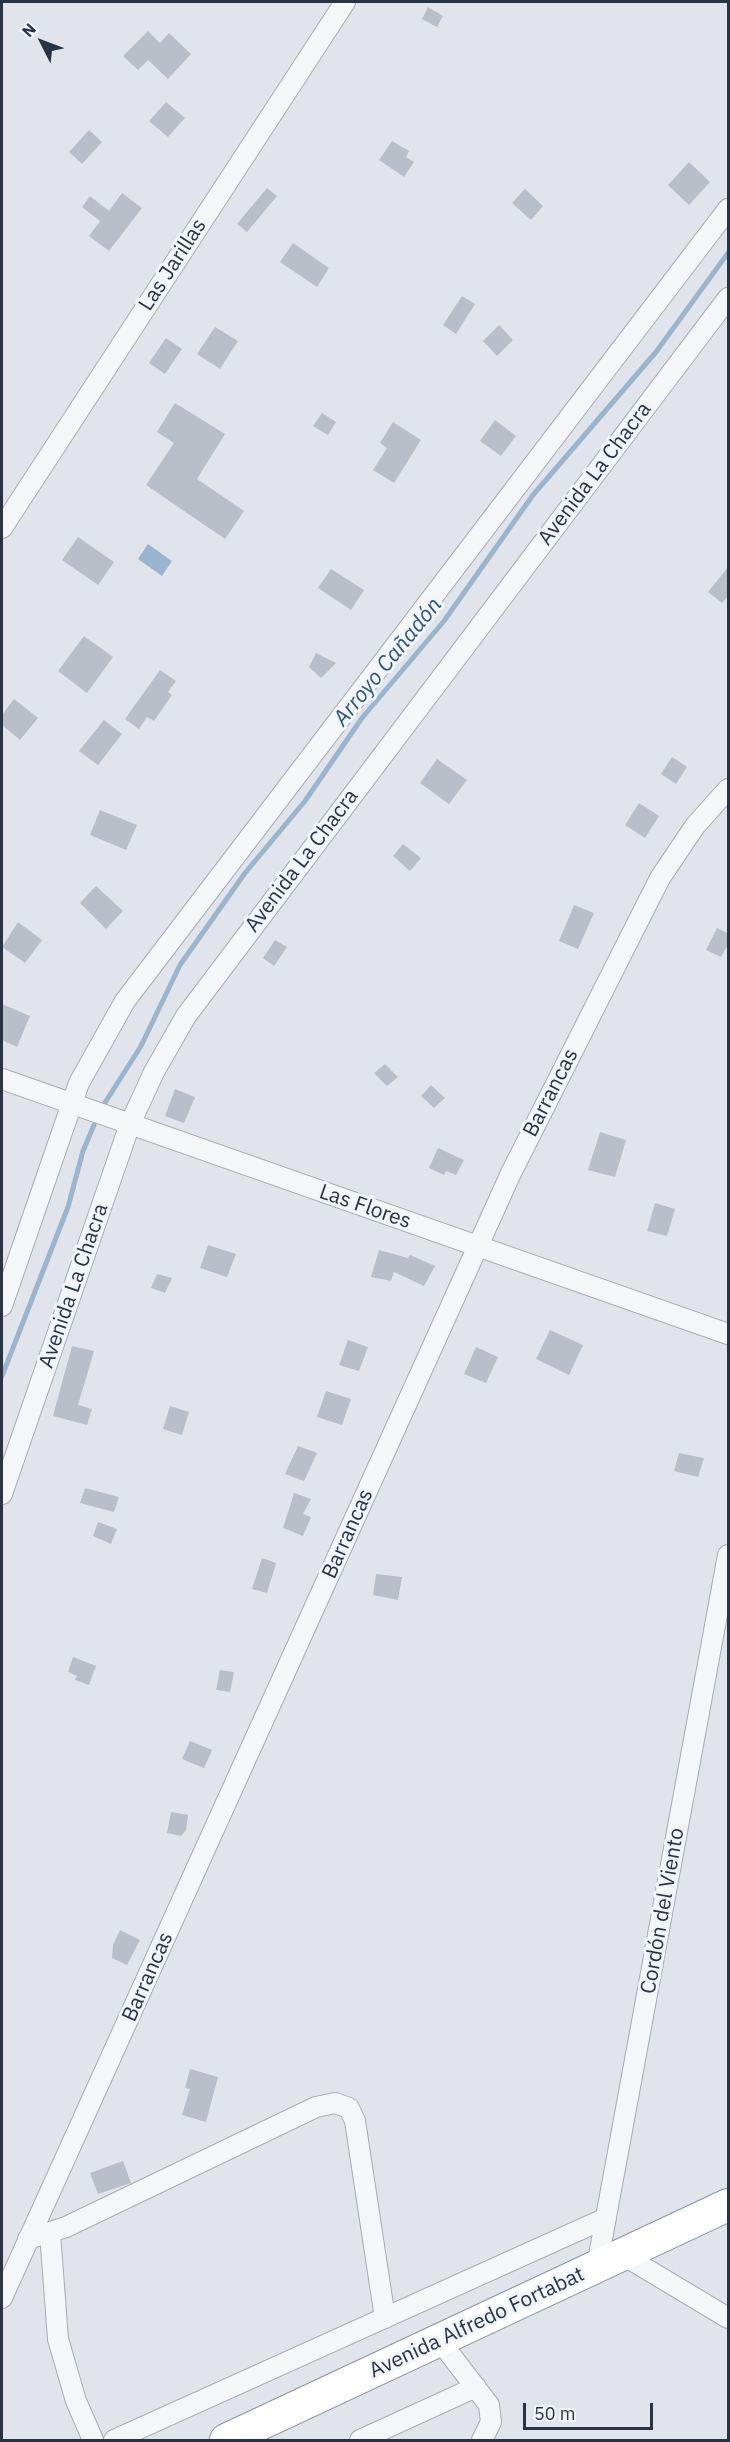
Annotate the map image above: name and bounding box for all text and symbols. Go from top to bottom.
north arrow [12,12,72,72]
text: N [17,19,40,41]
street label: Las Jarillas [134,214,212,316]
street label: Avenida La Chacra [533,398,657,550]
water label: Arroyo Cañadón [328,593,448,731]
street label: Avenida La Chacra [240,785,364,937]
street label: Barrancas [518,1045,584,1141]
street label: Las Flores [316,1180,414,1234]
street label: Avenida La Chacra [34,1200,114,1372]
street label: Barrancas [317,1485,379,1583]
street label: Cordón del Viento [636,1826,690,1996]
street label: Barrancas [117,1928,179,2026]
street label: Avenida Alfredo Fortabat [365,2262,589,2384]
scale bar [526,2391,656,2429]
text: 50 m [534,2402,576,2425]

